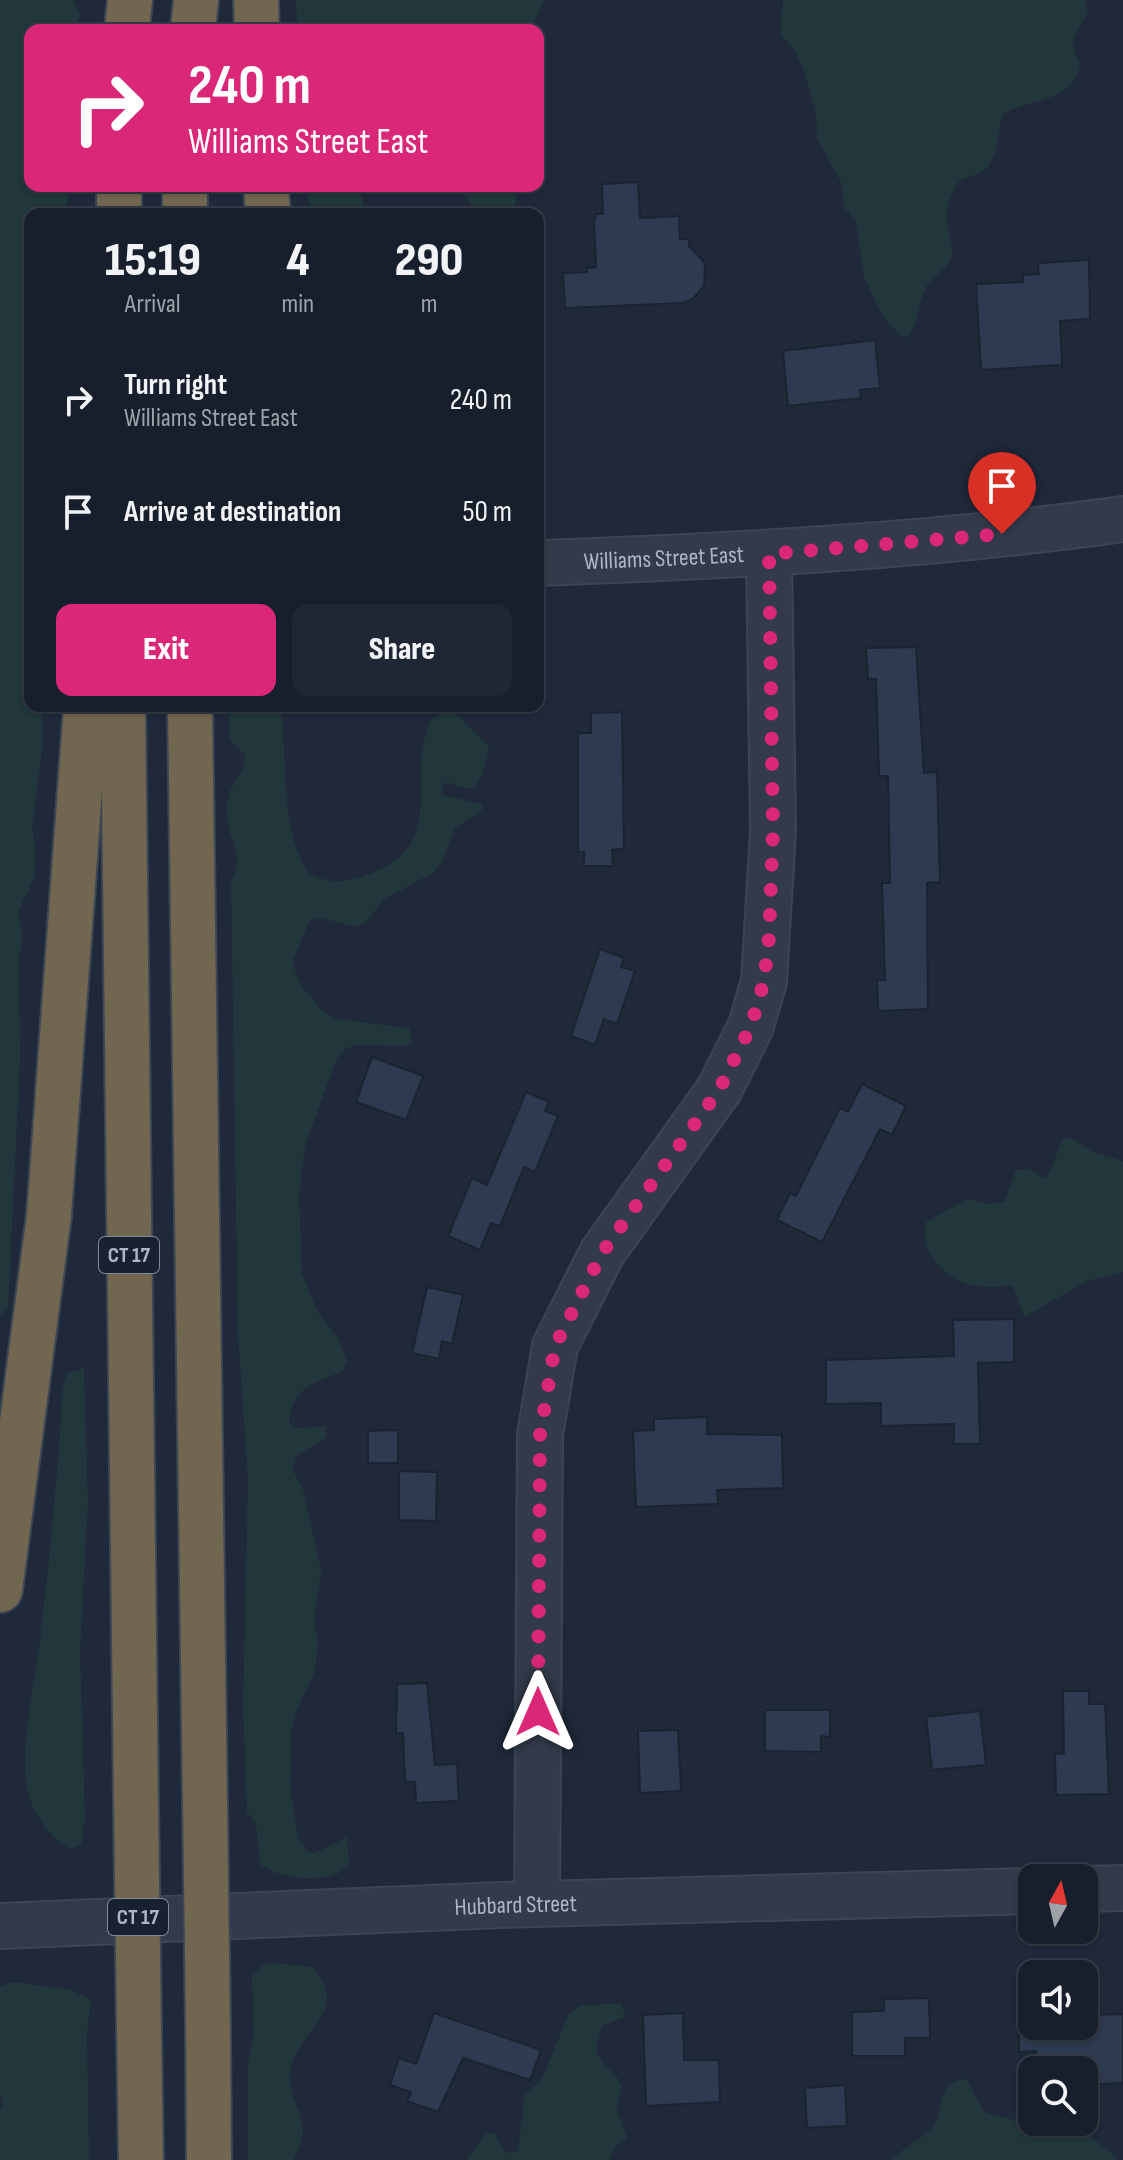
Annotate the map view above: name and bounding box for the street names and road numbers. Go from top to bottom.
street label: Williams Street East [583,539,745,576]
road number: CT 17 [99,1237,159,1273]
street label: Hubbard Street [454,1889,577,1921]
road number: CT 17 [108,1899,168,1935]

